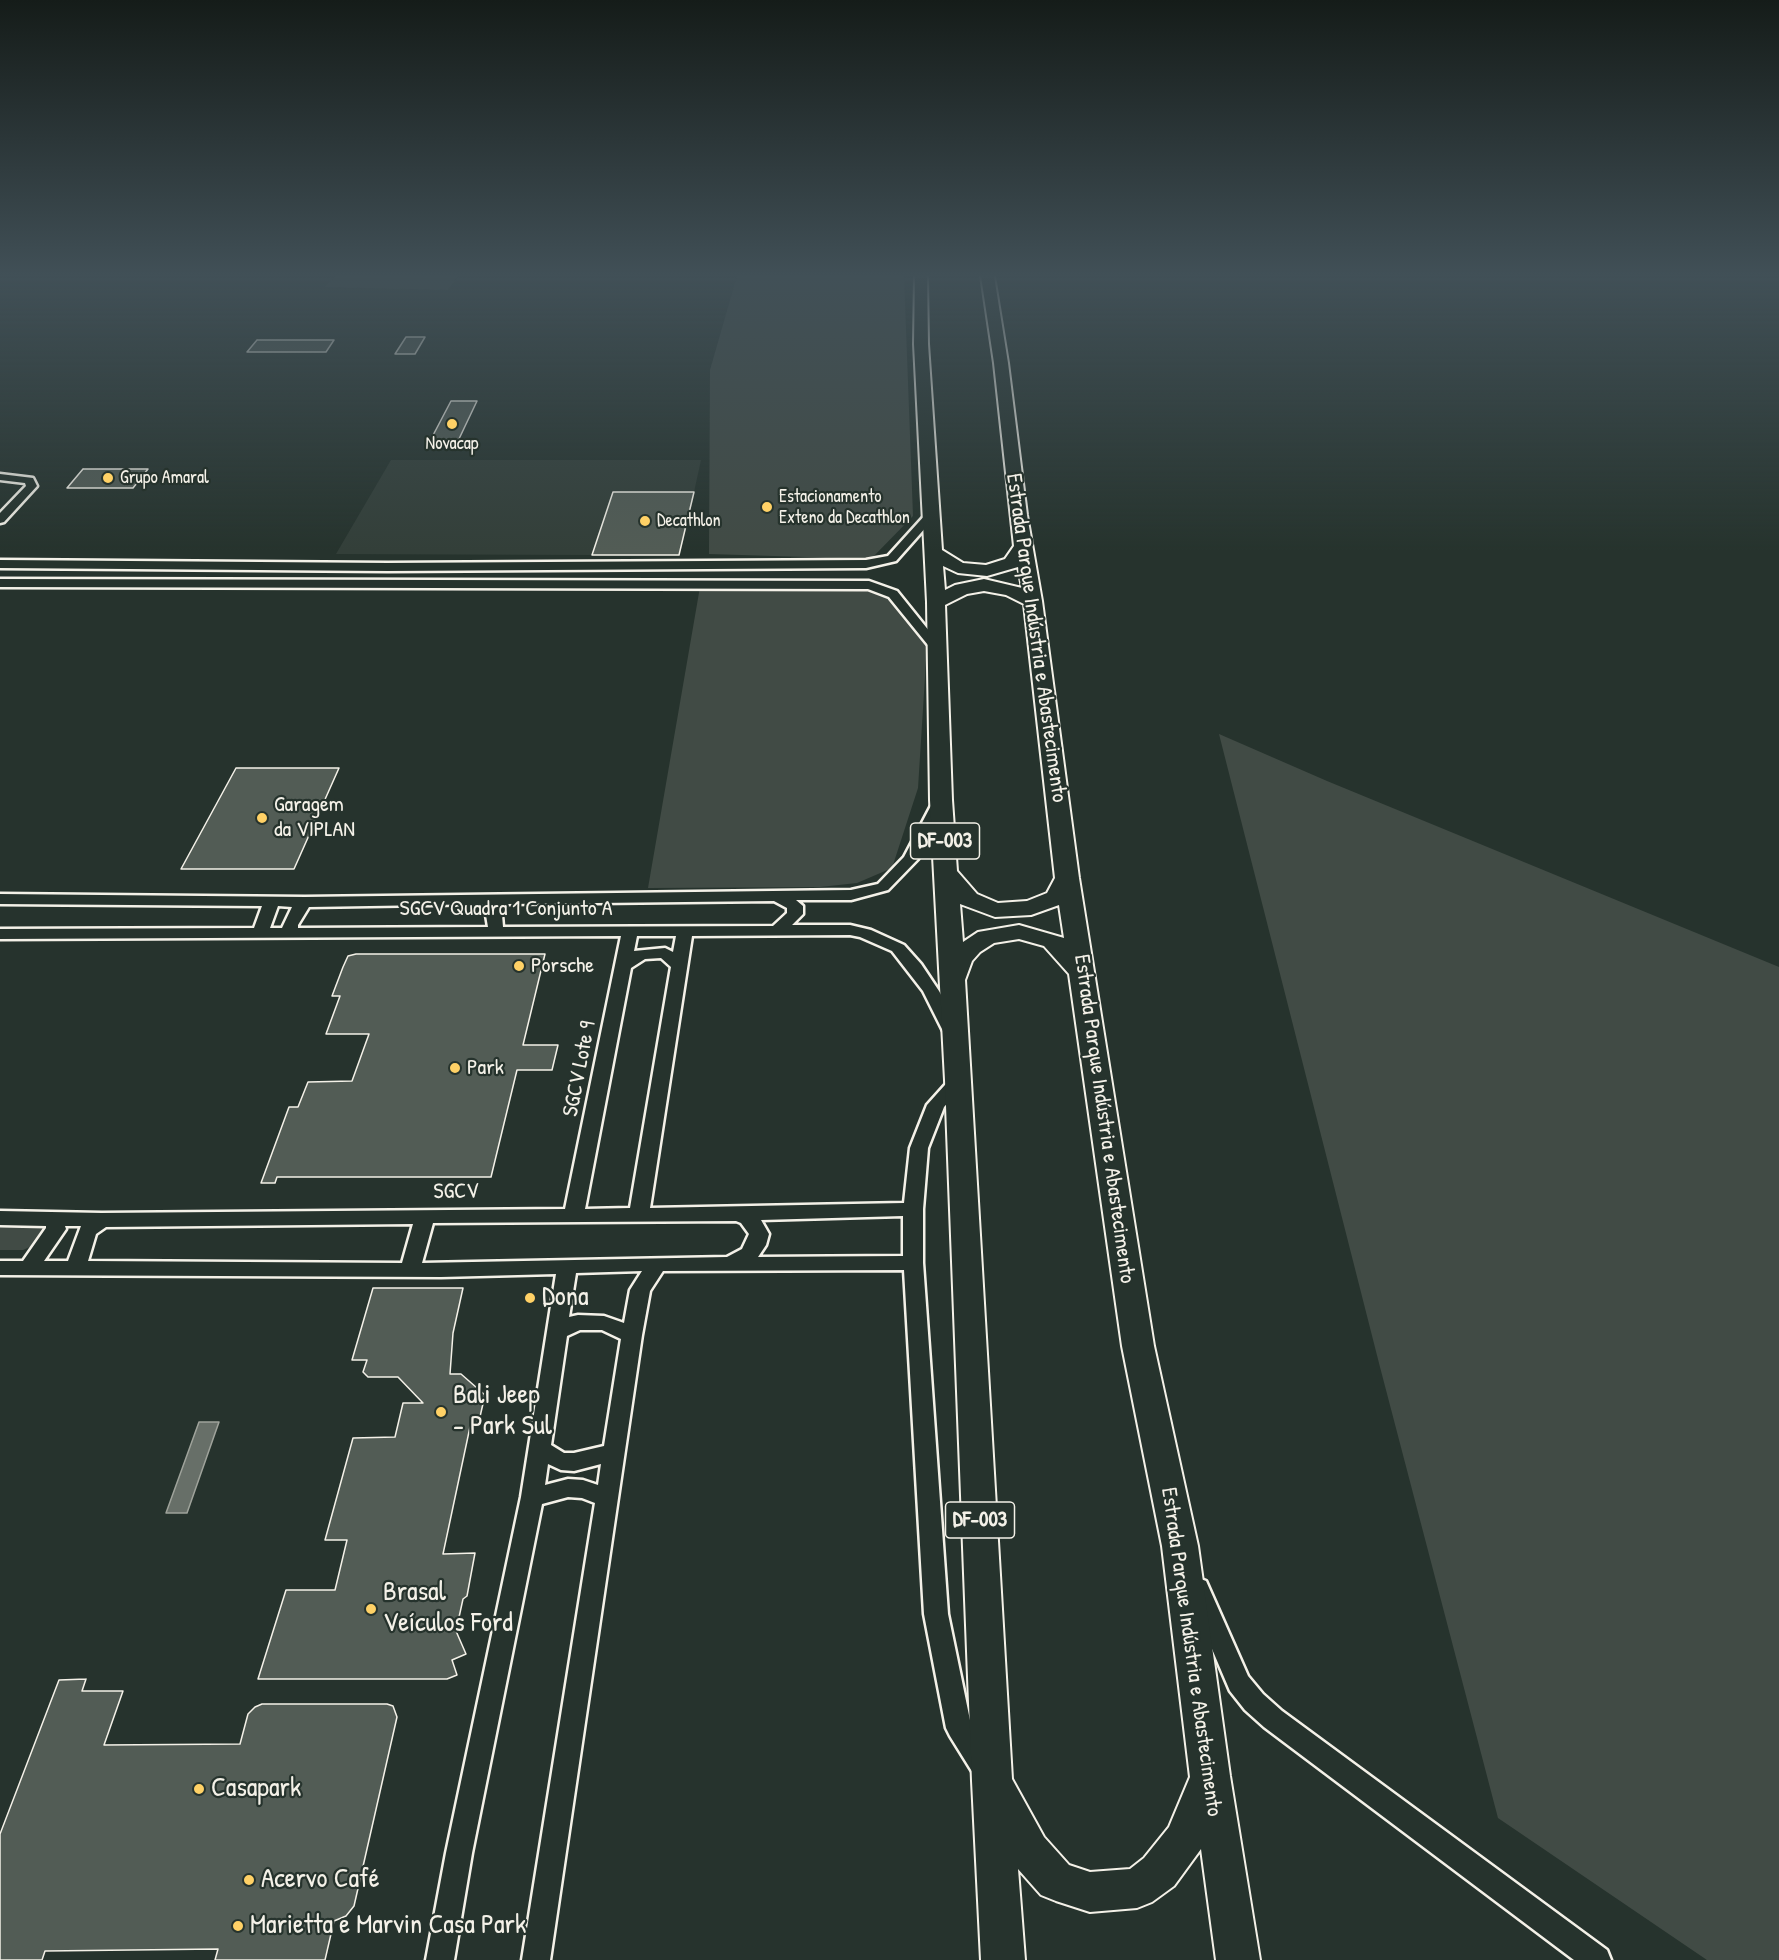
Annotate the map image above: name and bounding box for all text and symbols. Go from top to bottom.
marker: Novacap [445,417,459,431]
place label: Novacap [426,433,478,455]
place label: Grupo Amaral [120,467,209,489]
marker: Grupo Amaral [101,471,115,485]
street label: Estrada Parque Indústria e Abastecimento [1000,472,1072,804]
place label: Estacionamento Exteno da Decathlon [779,486,910,528]
marker: Estacionamento Exteno da Decathlon [760,500,774,514]
place label: Decathlon [657,510,721,532]
marker: Decathlon [638,514,652,528]
place label: Garagem da VIPLAN [274,792,355,843]
marker: Garagem da VIPLAN [255,811,269,825]
road number: DF-003 [910,823,980,859]
street label: SGCV Quadra 1 Conjunto A [400,896,612,922]
place label: Porsche [531,953,594,979]
street label: Estrada Parque Indústria e Abastecimento [1068,953,1140,1285]
marker: Porsche [512,959,526,973]
street label: SGCV Lote 9 [558,1019,602,1119]
place label: Park [467,1055,504,1081]
marker: Park [448,1061,462,1075]
street label: SGCV [433,1178,479,1206]
place label: Dona [542,1282,588,1314]
marker: Dona [523,1291,537,1305]
place label: Bali Jeep - Park Sul [453,1380,552,1443]
marker: Bali Jeep - Park Sul [434,1405,448,1419]
street label: Estrada Parque Indústria e Abastecimento [1155,1486,1227,1818]
road number: DF-003 [946,1502,1014,1538]
place label: Brasal Veículos Ford [383,1577,513,1640]
marker: Brasal Veículos Ford [364,1602,378,1616]
place label: Casapark [211,1773,301,1805]
marker: Casapark [192,1782,206,1796]
place label: Acervo Café [261,1864,380,1896]
marker: Acervo Café [242,1873,256,1887]
place label: Marietta e Marvin Casa Park [250,1910,526,1942]
marker: Marietta e Marvin Casa Park [231,1919,245,1933]

